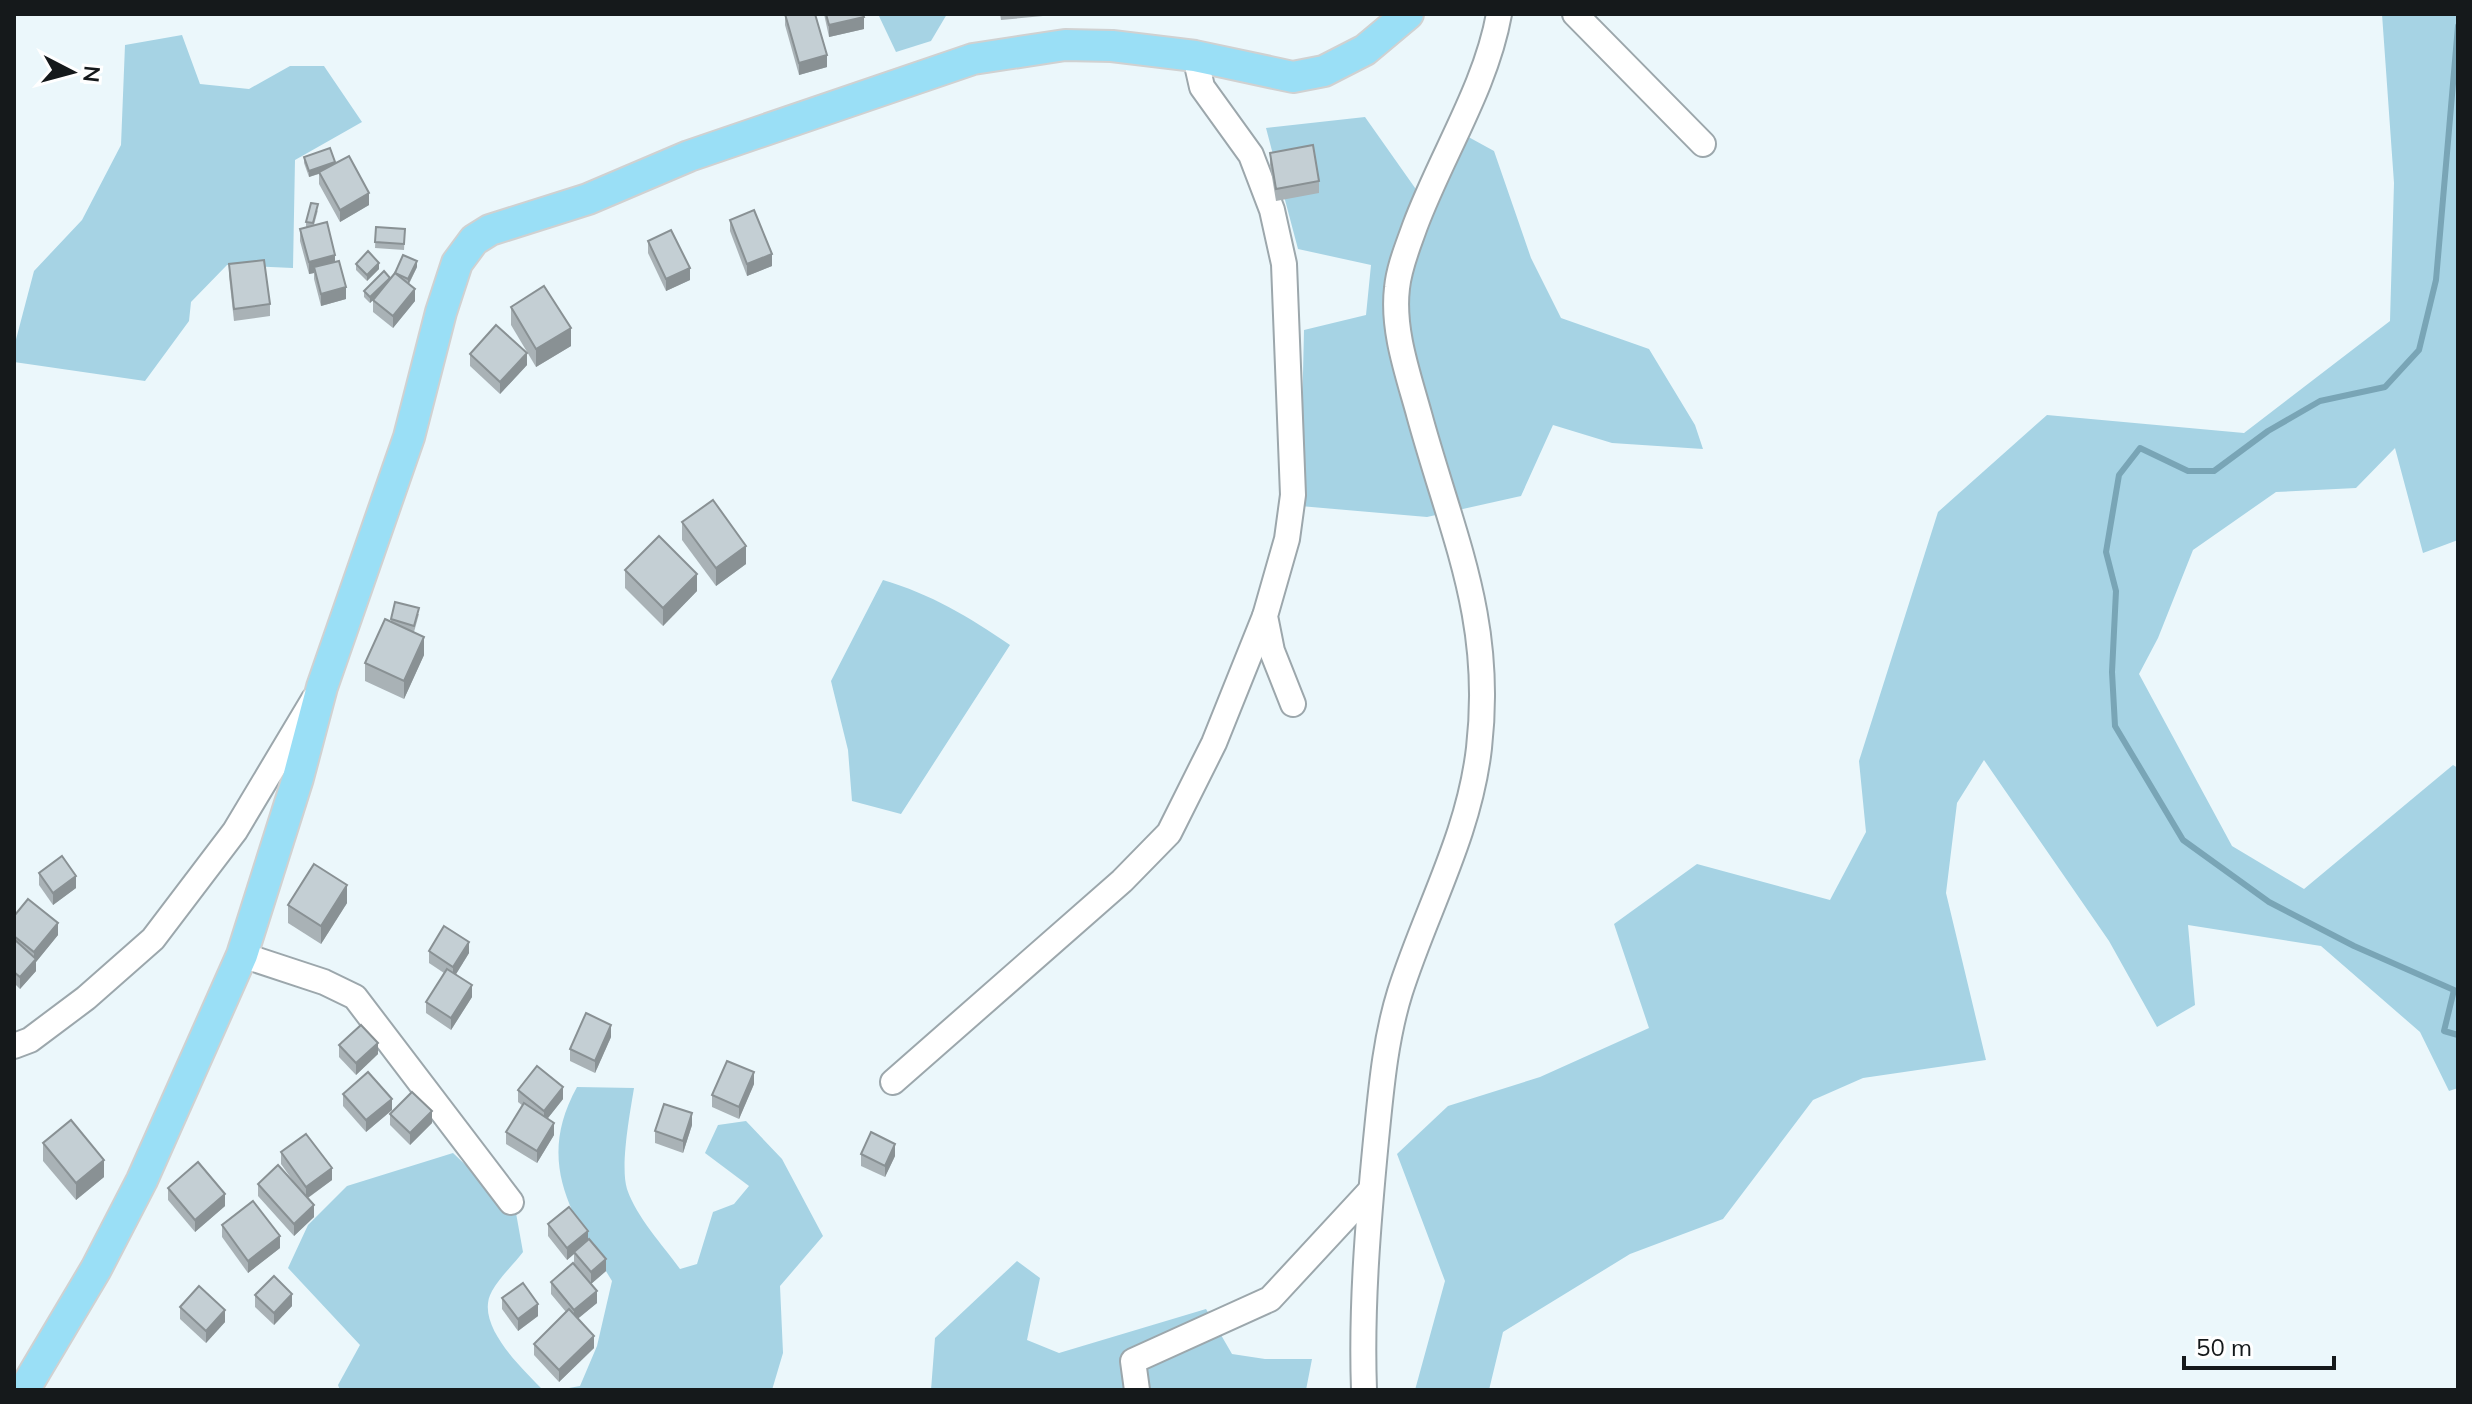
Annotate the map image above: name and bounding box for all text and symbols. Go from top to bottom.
north arrow [32,32,112,112]
text: N [77,64,107,84]
scale bar [2184,1320,2334,1370]
text: 50 m [2196,1332,2252,1362]

